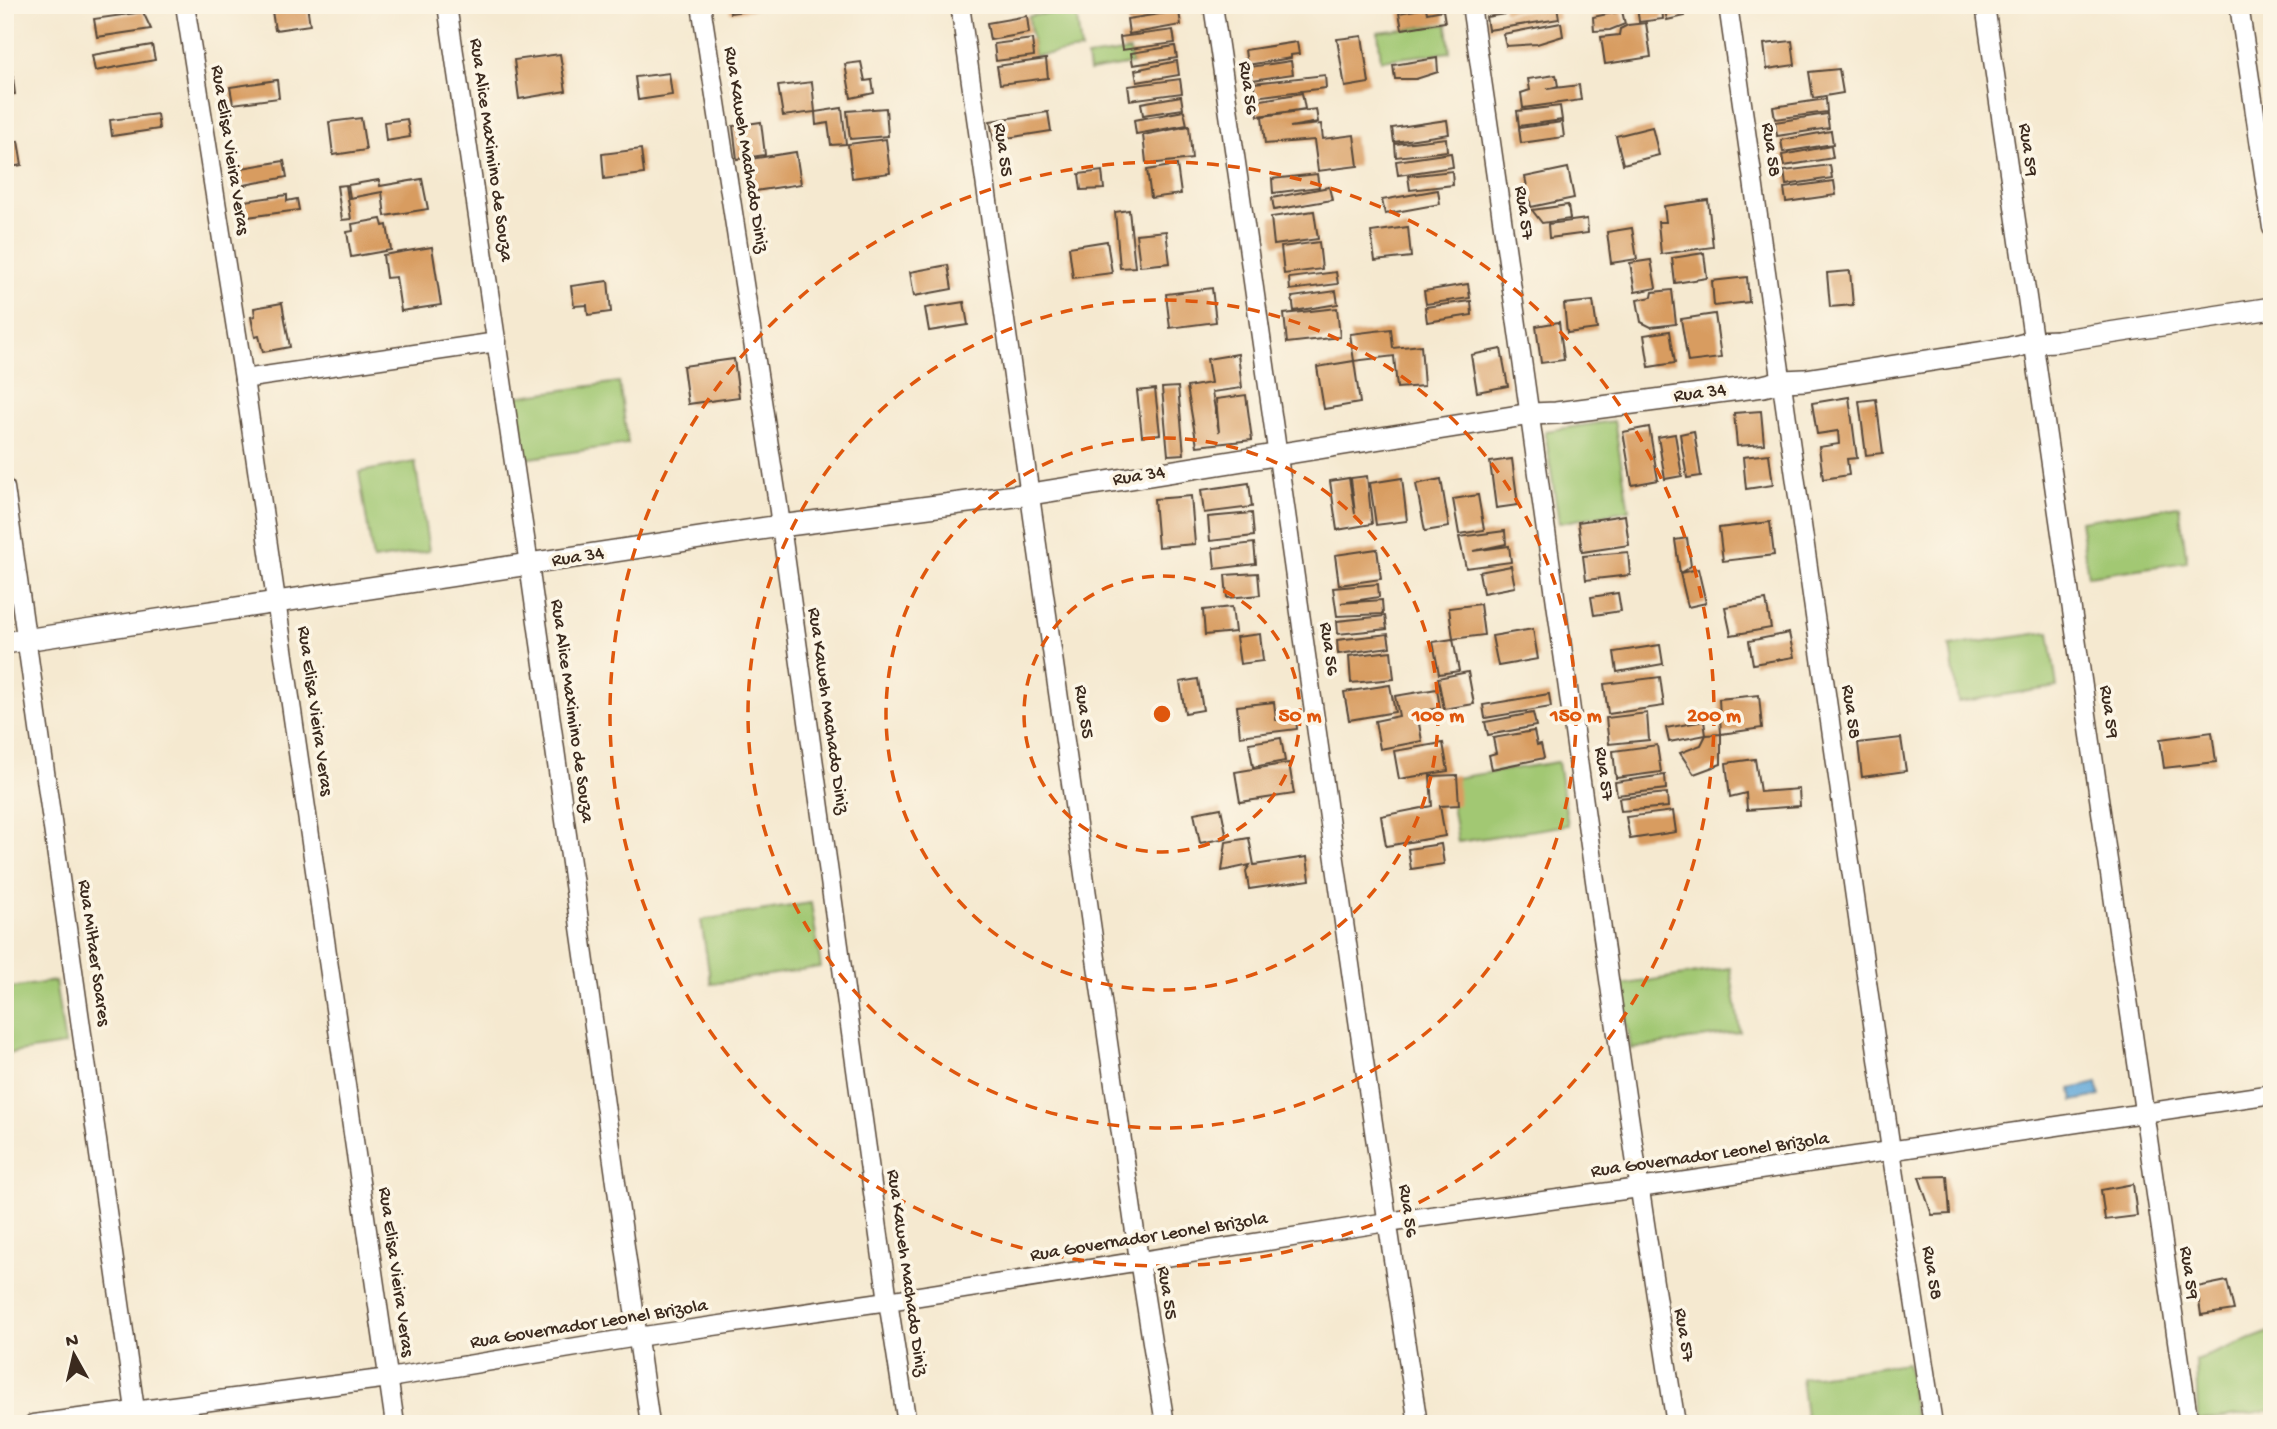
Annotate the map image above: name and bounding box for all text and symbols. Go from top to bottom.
street label: Rua Alice Maximino de Souza [463,37,517,264]
street label: Rua Kaweh Machado Diniz [717,45,773,255]
street label: Rua 56 [1232,60,1262,116]
street label: Rua Elisa Vieira Veras [204,64,254,237]
street label: Rua 58 [1755,121,1785,179]
street label: Rua 55 [987,122,1017,178]
street label: Rua 59 [2012,122,2042,179]
street label: Rua 57 [1508,185,1538,242]
street label: Rua 34 [1672,379,1728,409]
street label: Rua 34 [1111,462,1167,492]
street label: Rua 34 [550,543,606,573]
street label: Rua Alice Maximino de Souza [544,598,598,825]
street label: Rua Kaweh Machado Diniz [801,606,853,817]
street label: Rua 56 [1313,621,1343,677]
street label: Rua Elisa Vieira Veras [291,625,337,798]
street label: Rua 58 [1835,683,1865,741]
street label: Rua 55 [1068,684,1098,740]
street label: Rua 59 [2093,684,2123,741]
centre of rings [1150,702,1174,726]
text: 50 m [1279,705,1322,730]
text: 100 m [1411,705,1464,730]
text: 150 m [1549,705,1602,730]
text: 200 m [1687,705,1741,730]
street label: Rua 57 [1588,746,1618,803]
street label: Rua Miltaer Soares [71,878,115,1029]
street label: Rua Governador Leonel Brizola [1589,1128,1832,1184]
street label: Rua Kaweh Machado Diniz [880,1168,932,1379]
street label: Rua 56 [1392,1183,1422,1239]
street label: Rua Elisa Vieira Veras [372,1186,418,1359]
street label: Rua Governador Leonel Brizola [1029,1208,1271,1268]
street label: Rua 58 [1915,1244,1947,1302]
street label: Rua 59 [2173,1245,2203,1302]
street label: Rua 55 [1150,1265,1182,1321]
street label: Rua Governador Leonel Brizola [469,1295,711,1355]
street label: Rua 57 [1667,1307,1699,1364]
north arrow [38,1320,108,1390]
text: N [64,1329,80,1354]

